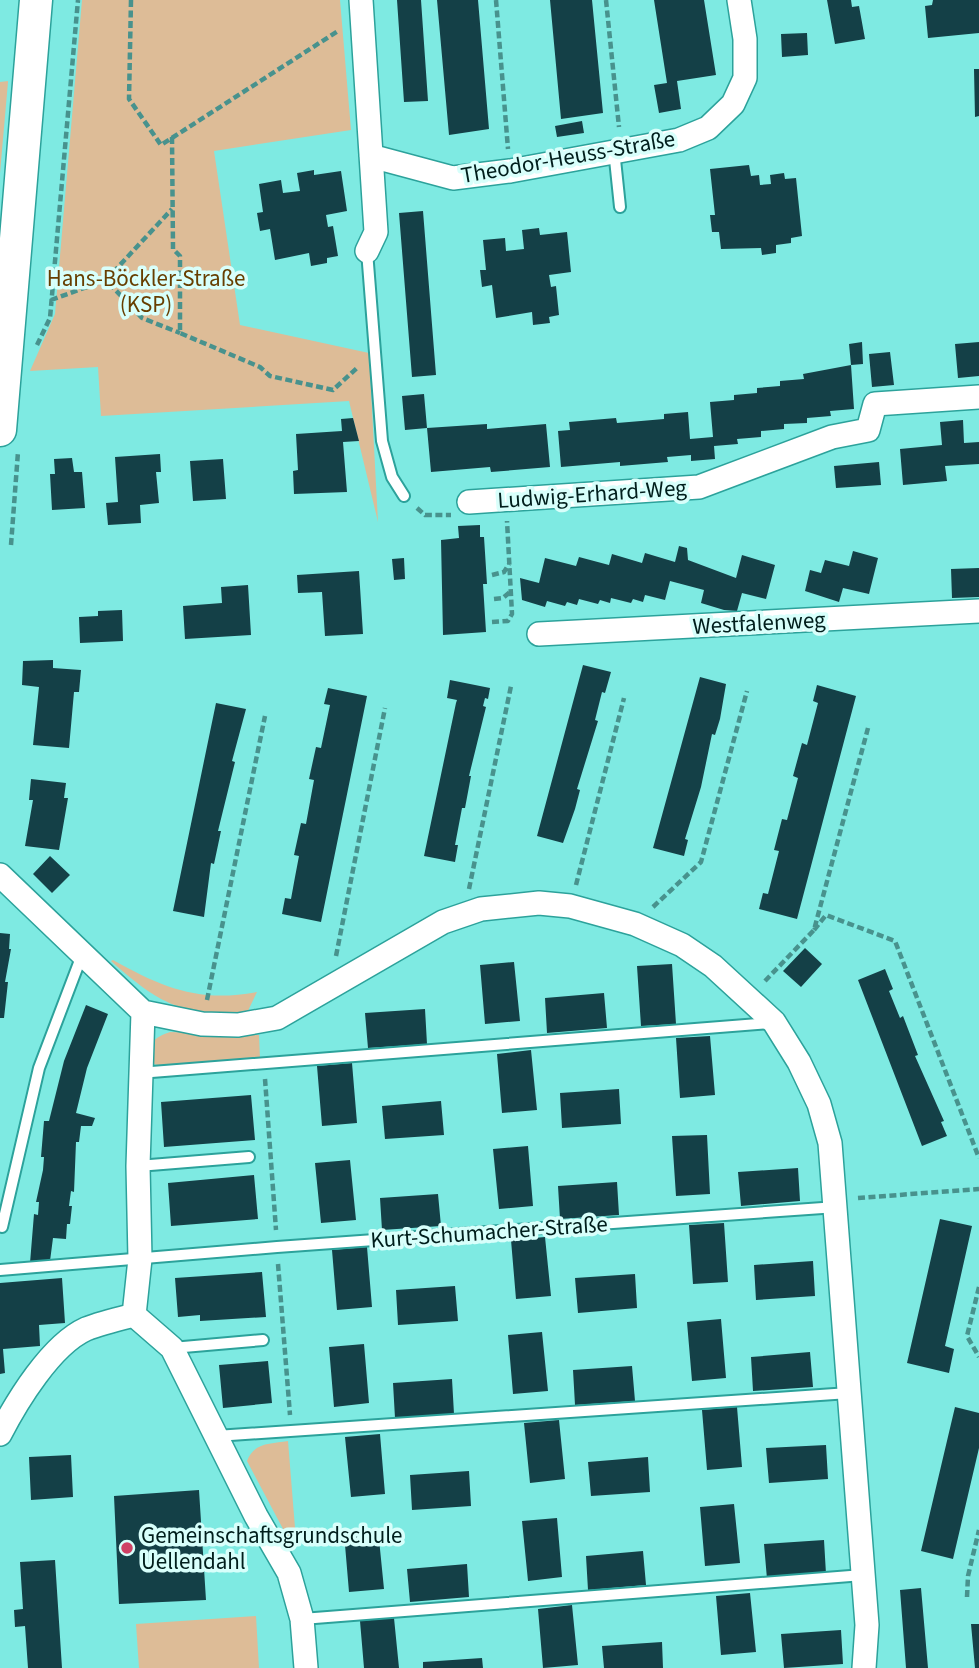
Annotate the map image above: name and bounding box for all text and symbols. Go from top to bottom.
street label: Theodor-Heuss-Straße [458,122,678,192]
park label: Hans-Böckler-Straße (KSP) [47,262,245,321]
street label: Ludwig-Erhard-Weg [496,471,688,517]
street label: Westfalenweg [692,603,827,643]
street label: Kurt-Schumacher-Straße [369,1207,609,1257]
place label: Gemeinschaftsgrundschule Uellendahl [141,1519,402,1578]
marker: Gemeinschaftsgrundschule Uellendahl [119,1540,135,1556]

